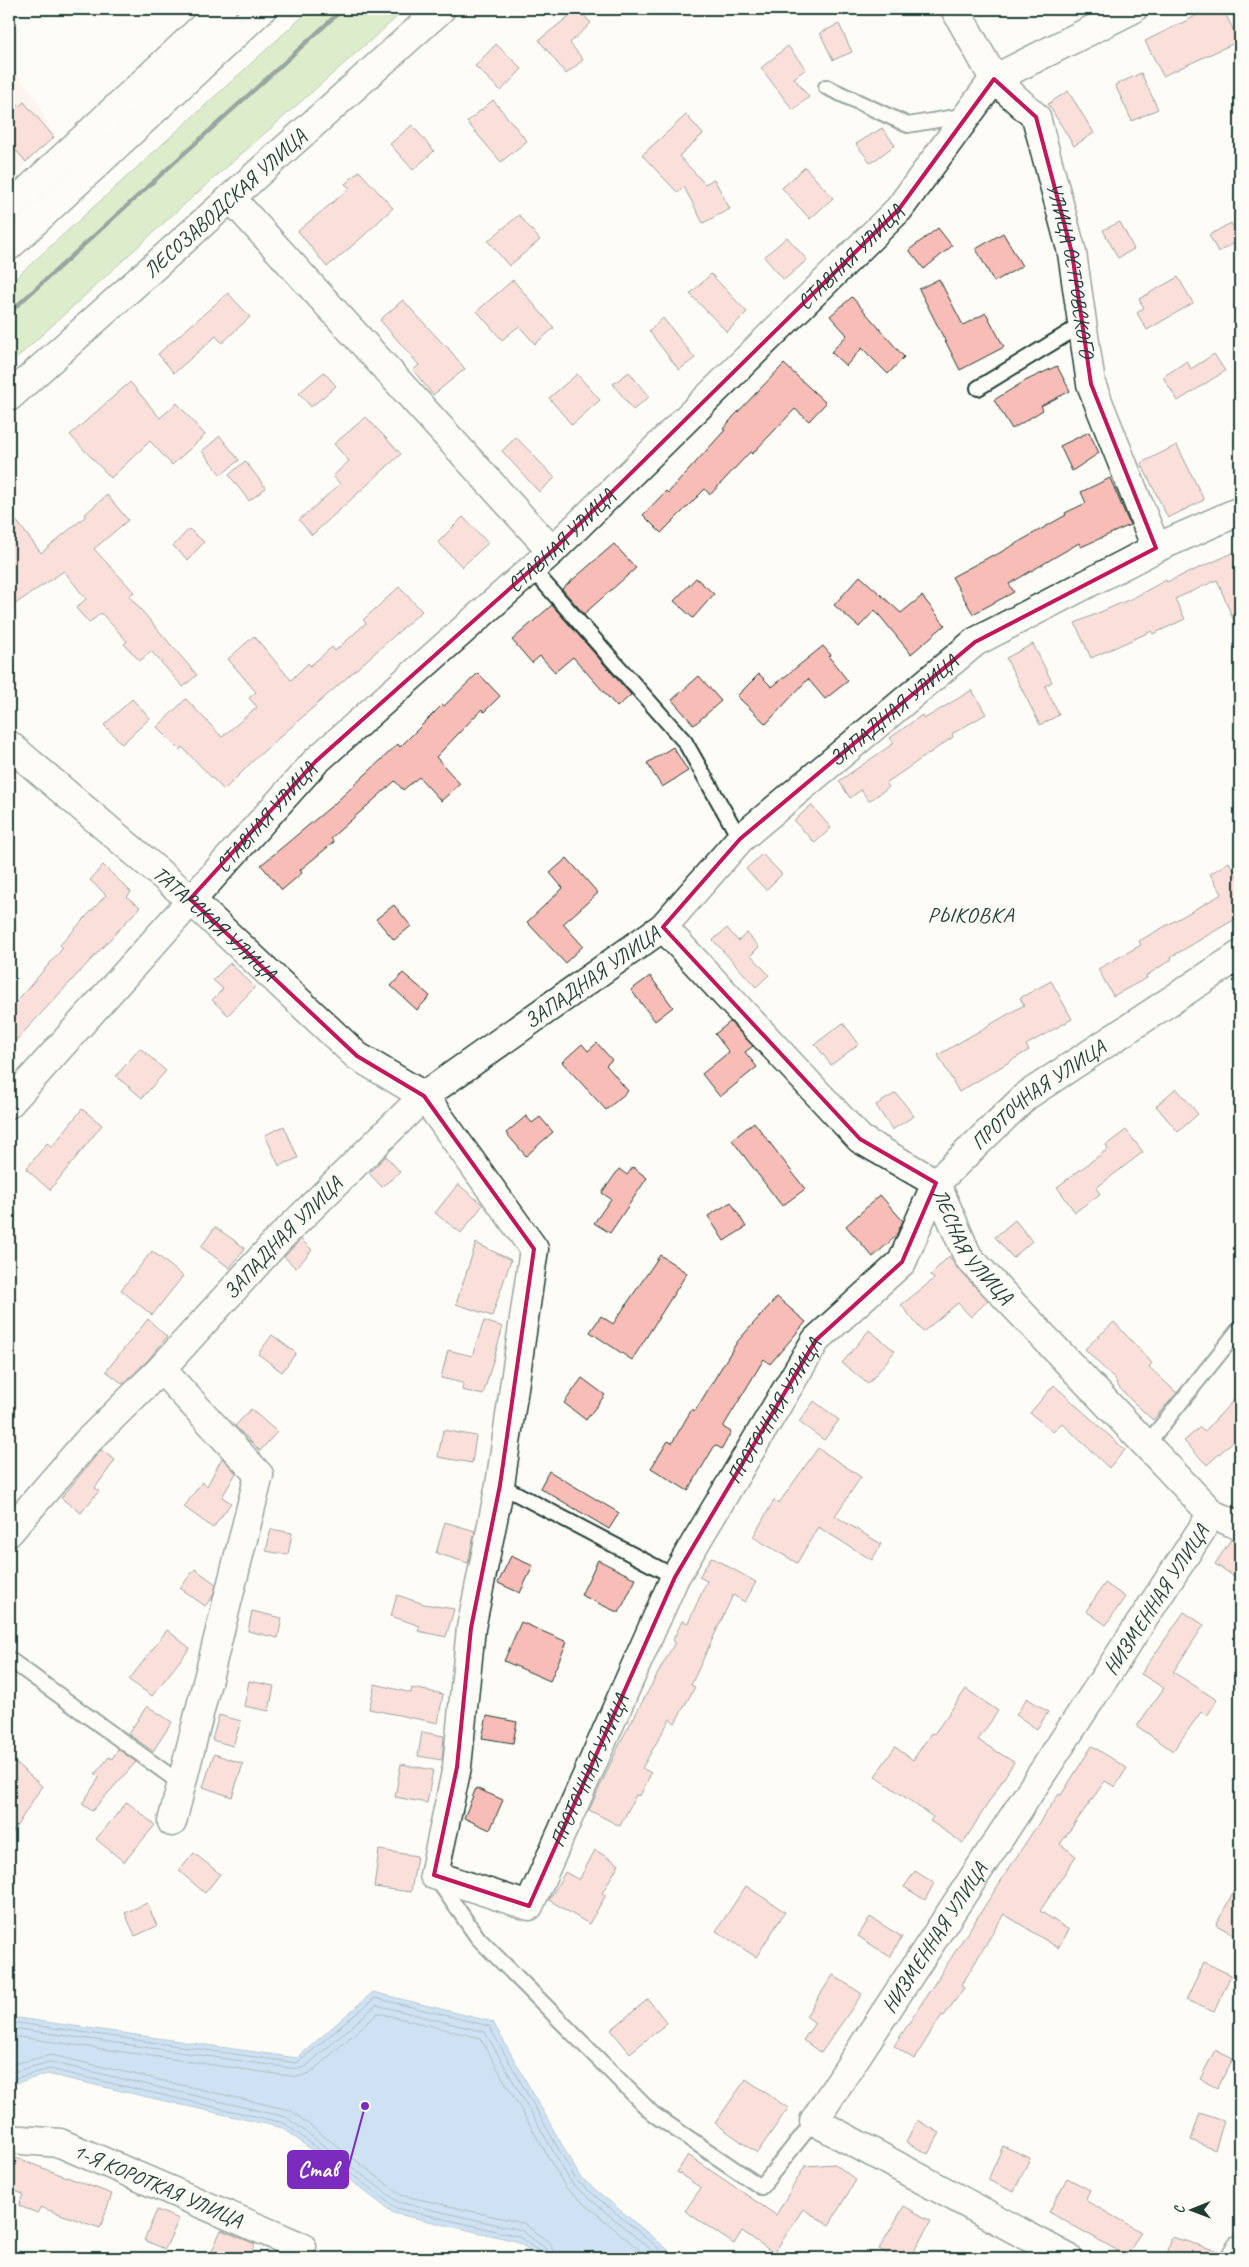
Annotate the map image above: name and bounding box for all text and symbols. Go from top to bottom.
street label: ЛЕСОЗАВОДСКАЯ УЛИЦА [138,123,312,283]
street label: УЛИЦА ОСТРОВСКОГО [1041,180,1100,362]
street label: СТАВНАЯ УЛИЦА [792,199,909,315]
street label: СТАВНАЯ УЛИЦА [502,483,621,598]
street label: ЗАПАДНАЯ УЛИЦА [824,648,964,772]
street label: СТАВНАЯ УЛИЦА [210,756,322,878]
street label: ТАТАРСКАЯ УЛИЦА [148,860,283,987]
district label: РЫКОВКА [928,901,1014,929]
street label: ЗАПАДНАЯ УЛИЦА [519,920,666,1034]
street label: ПРОТОЧНАЯ УЛИЦА [965,1034,1112,1155]
street label: ЗАПАДНАЯ УЛИЦА [218,1170,349,1305]
street label: ЛЕСНАЯ УЛИЦА [927,1184,1019,1310]
street label: ПРОТОЧНАЯ УЛИЦА [721,1332,828,1488]
street label: НИЗМЕННАЯ УЛИЦА [1097,1519,1215,1680]
street label: ПРОТОЧНАЯ УЛИЦА [544,1689,635,1851]
street label: НИЗМЕННАЯ УЛИЦА [876,1856,994,2017]
street label: 1-Я КОРОТКАЯ УЛИЦА [70,2137,247,2233]
callout: Став [288,2151,348,2188]
text: Став [298,2156,342,2184]
north arrow [1166,2184,1216,2234]
text: С [1171,2205,1188,2214]

